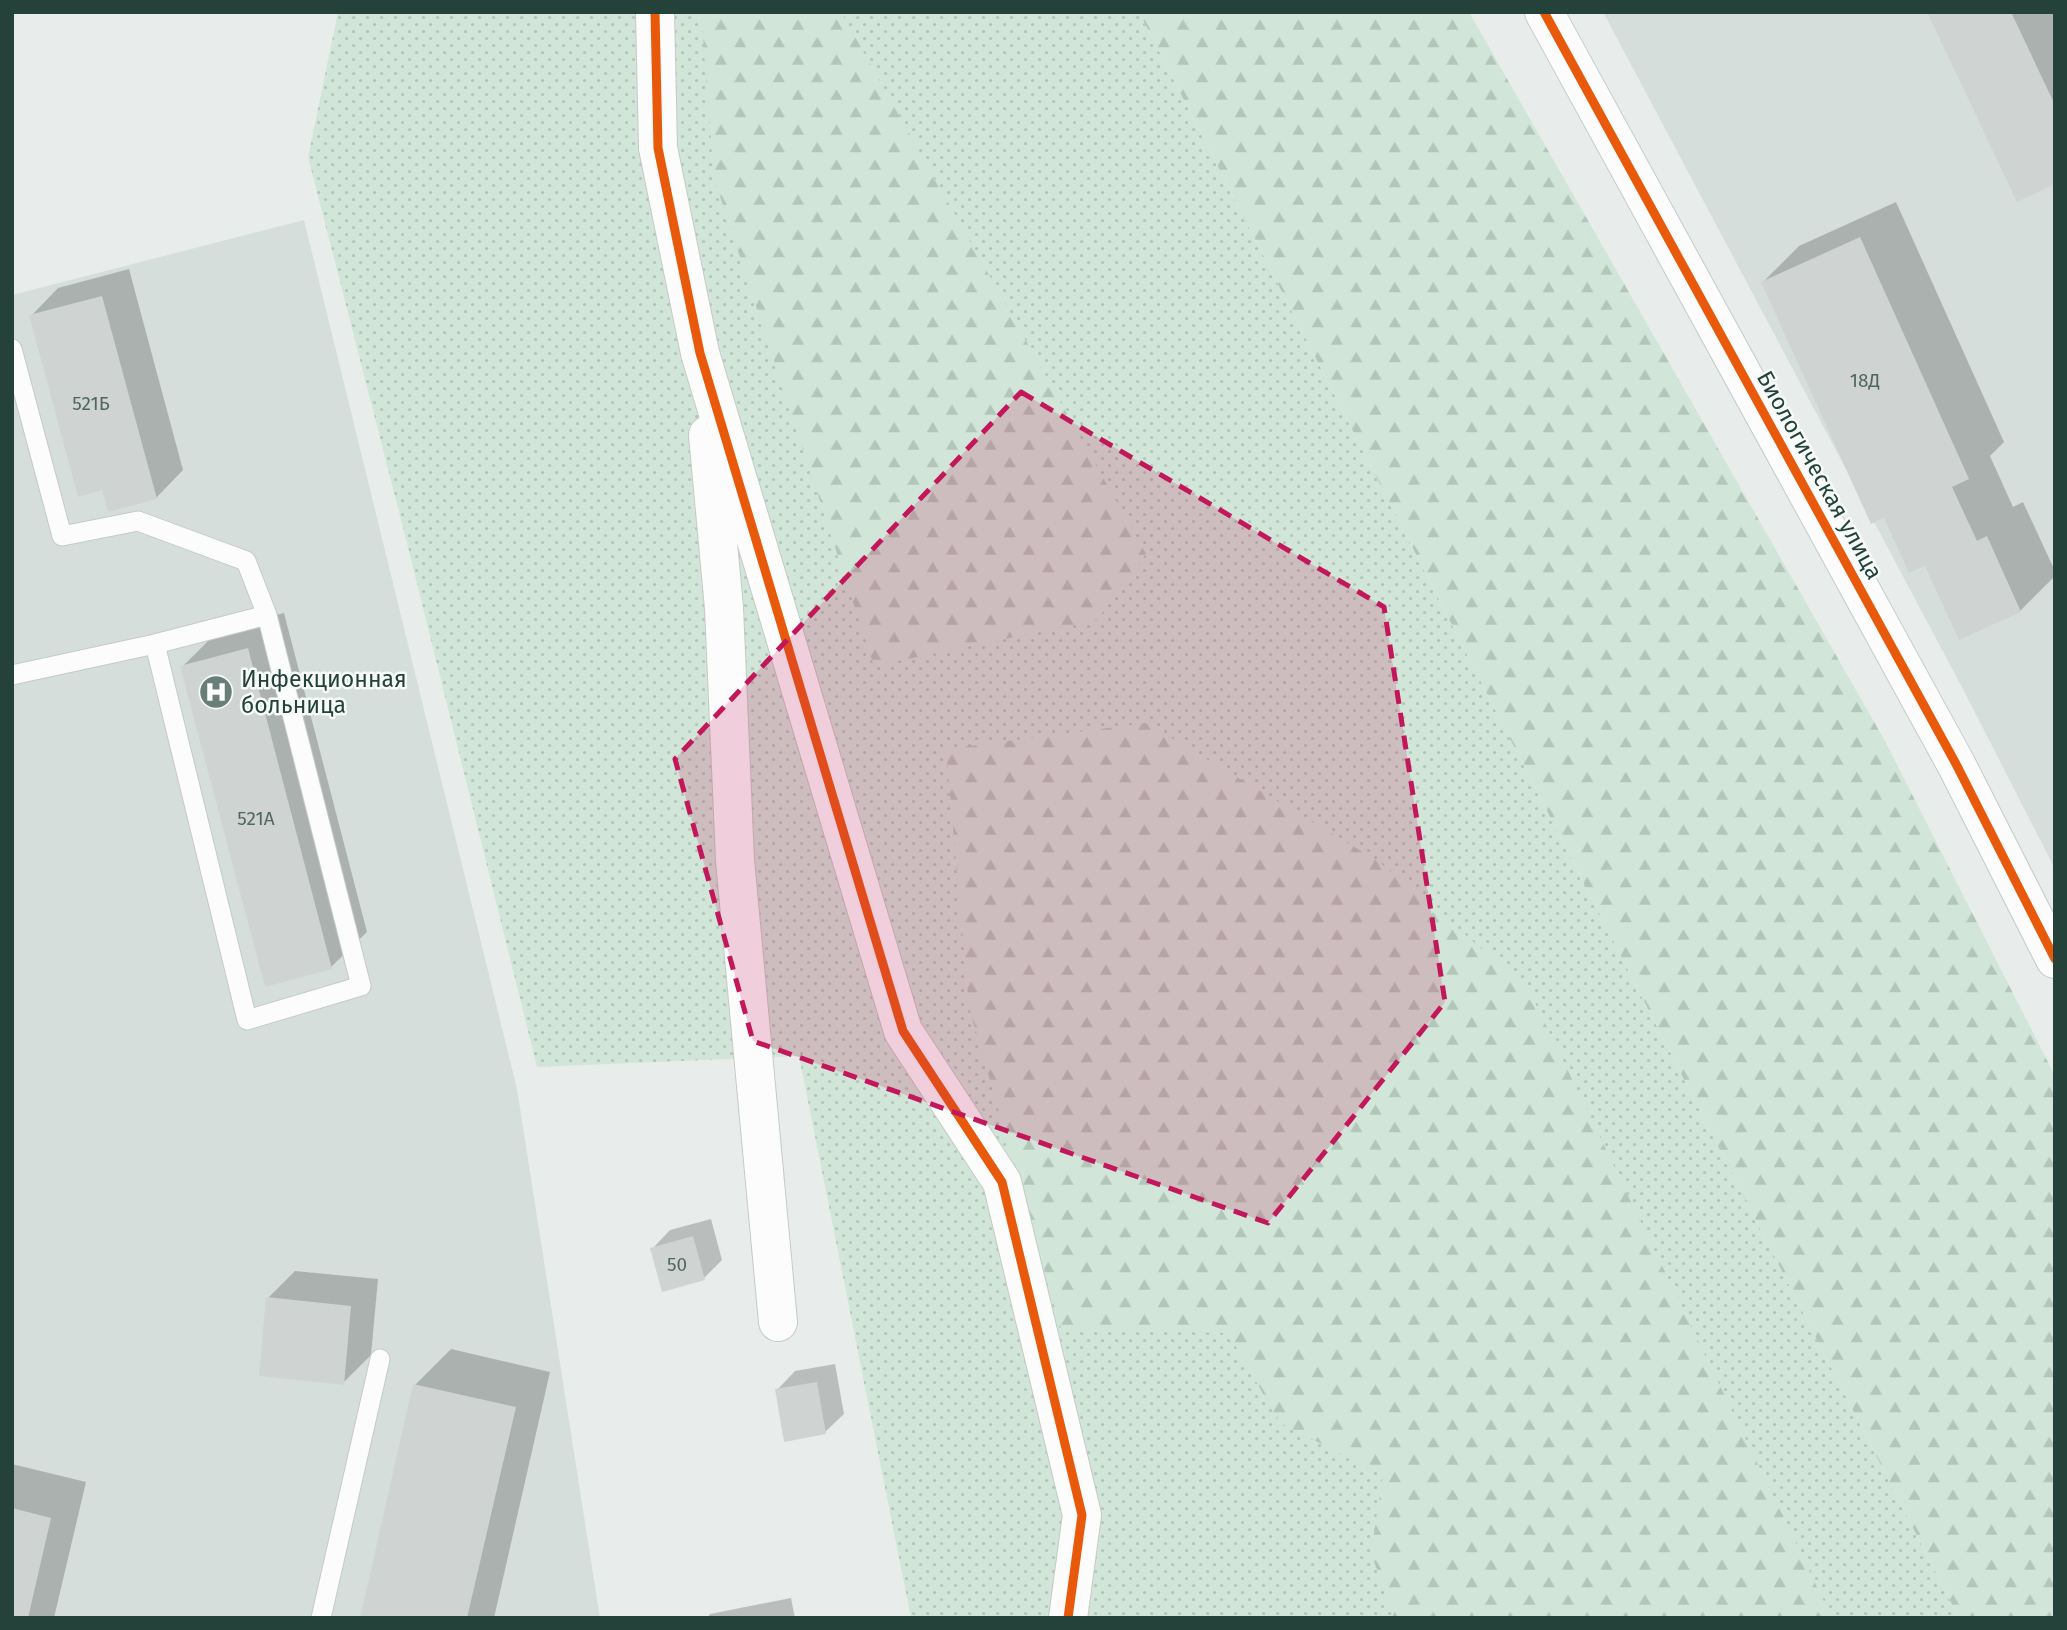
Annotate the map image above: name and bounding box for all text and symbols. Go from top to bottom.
street label: Биологическая улица [1751,366,1889,584]
house number: 18Д [1850,369,1880,392]
house number: 521Б [72,392,110,415]
place label: Инфекционная больница [241,665,407,719]
hospital icon: Инфекционная больница [197,673,235,711]
house number: 521А [237,807,275,830]
house number: 50 [667,1253,687,1276]

